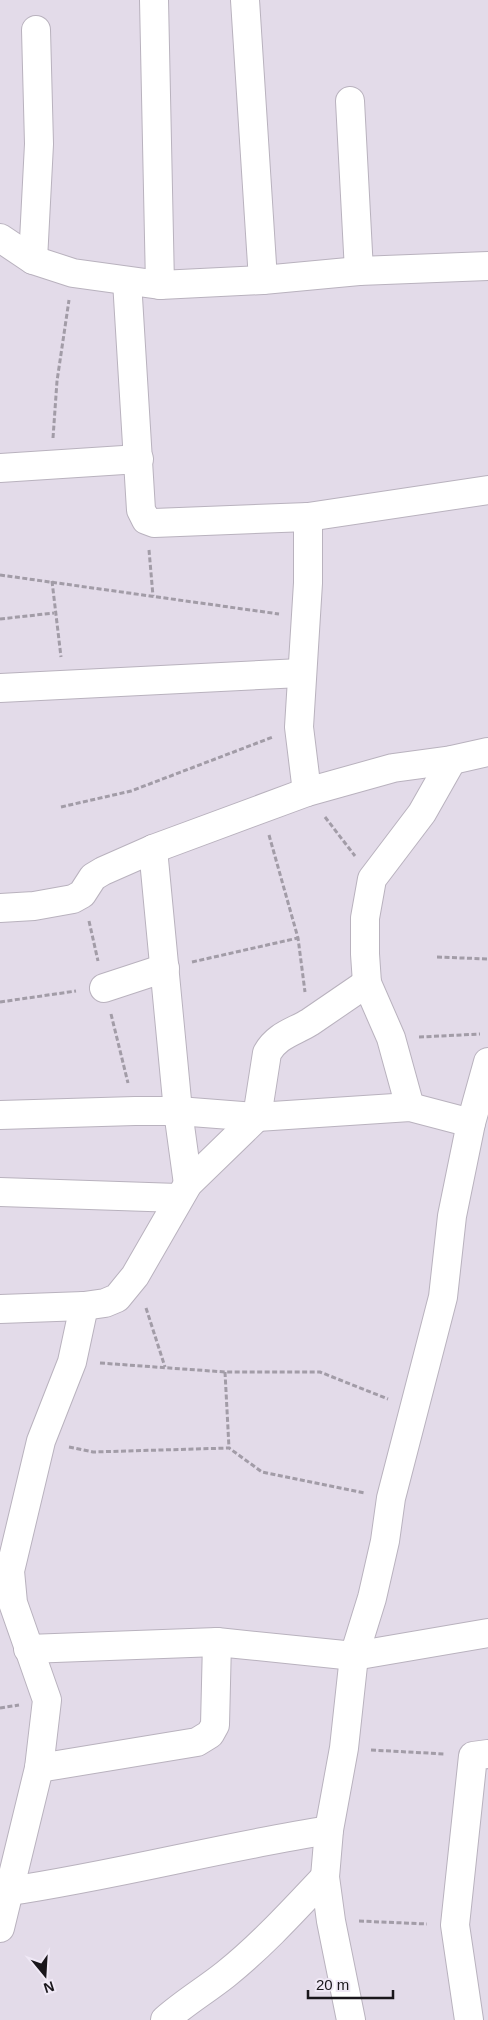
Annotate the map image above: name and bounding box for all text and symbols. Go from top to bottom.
north arrow [20,1950,70,2000]
scale bar [308,1968,393,2000]
text: 20 m [316,1976,349,1993]
text: N [42,1978,56,1997]

